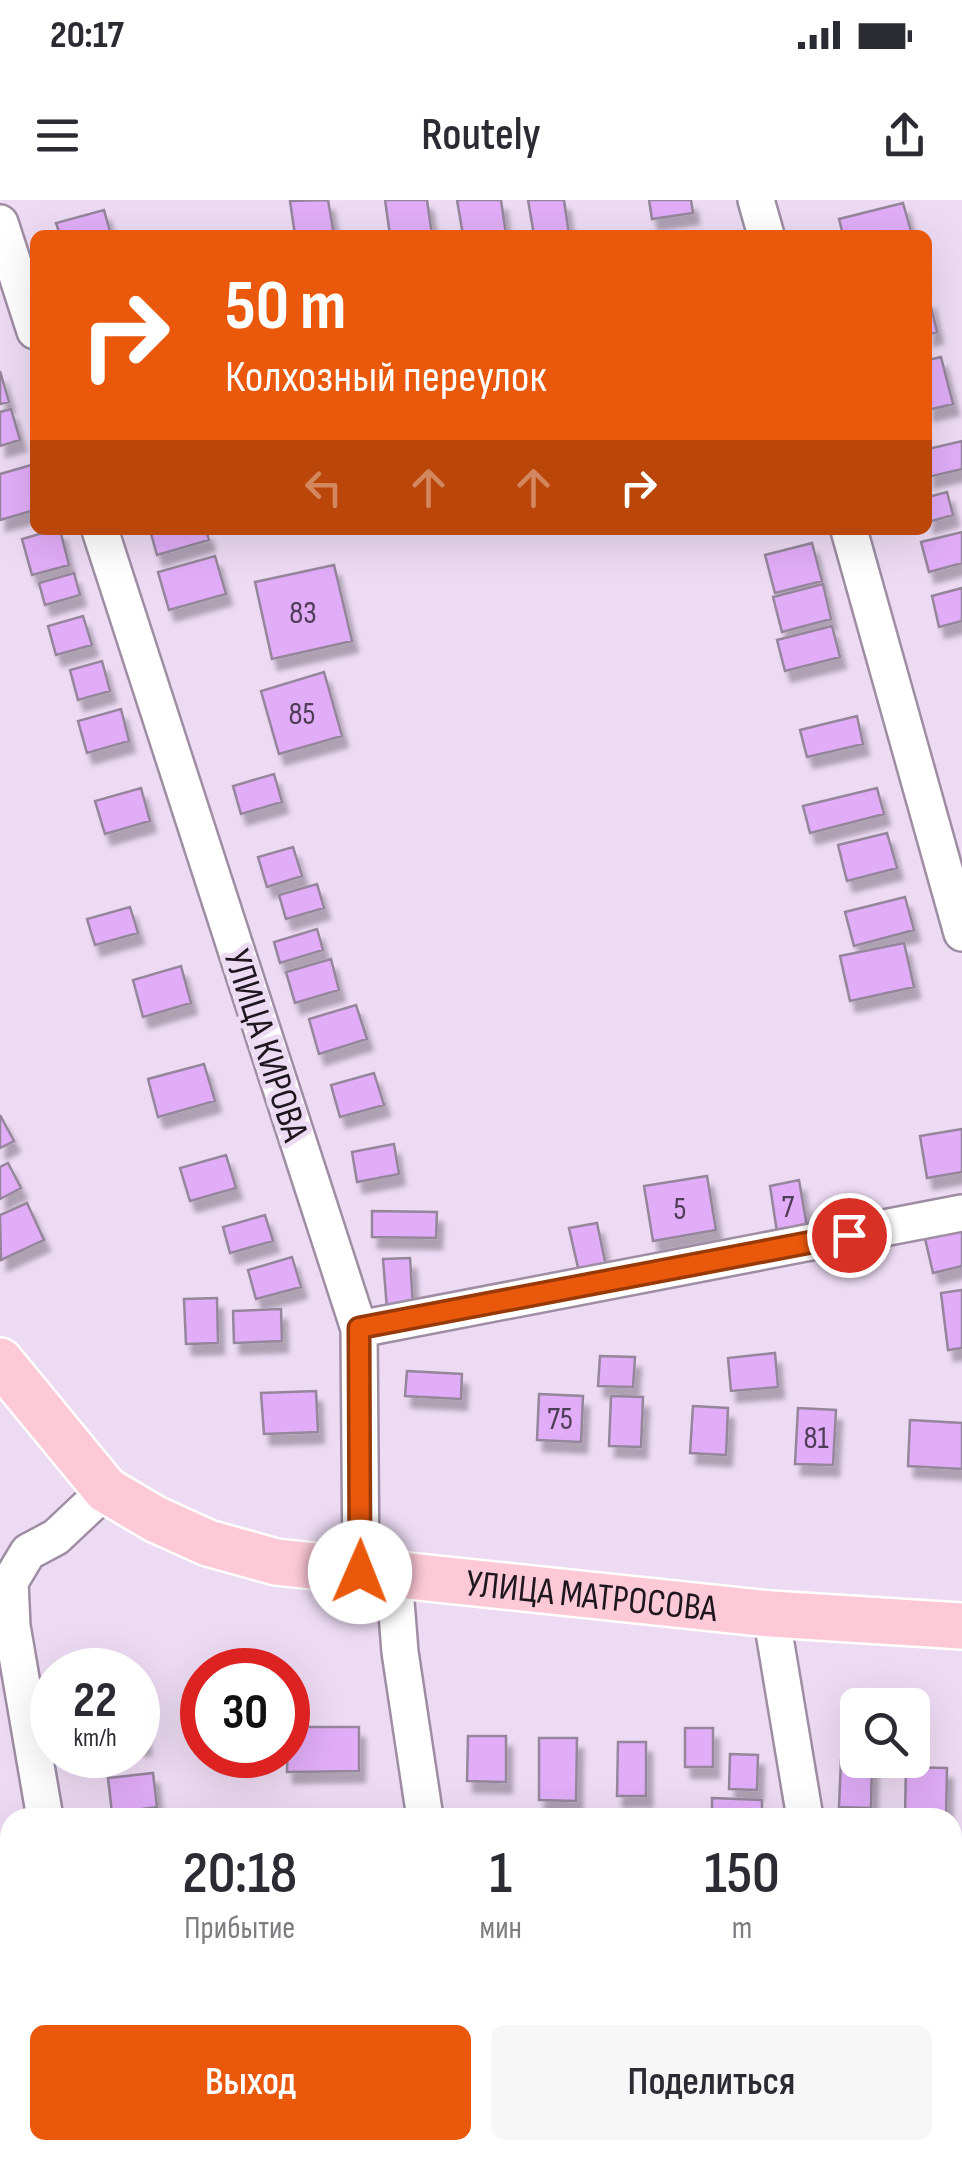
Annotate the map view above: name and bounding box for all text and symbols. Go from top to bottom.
text: 20:17 [50,13,124,58]
icon: menu [30,108,85,163]
text: Routely [421,108,541,163]
icon: share [877,108,932,163]
text: 50 m [225,265,346,349]
icon: right [60,270,190,400]
text: Колхозный переулок [225,350,546,405]
icon: left [296,460,351,515]
icon: ahead [401,460,456,515]
icon: ahead [506,460,561,515]
icon: right [611,460,666,515]
house number: 83 [289,594,317,633]
house number: 85 [289,695,315,734]
street label: УЛИЦА КИРОВА [213,944,318,1148]
house number: 7 [782,1188,795,1227]
house number: 5 [674,1190,686,1229]
pin [807,1193,892,1278]
icon: arrive [822,1208,877,1263]
house number: 75 [547,1400,573,1439]
house number: 81 [803,1419,829,1458]
position arrow [308,1520,412,1624]
street label: УЛИЦА МАТРОСОВА [464,1561,720,1632]
speed limit sign: 30 [180,1648,310,1778]
text: 22 [73,1671,117,1731]
map controls [840,1688,930,1778]
button: search [840,1688,930,1778]
text: km/h [73,1723,117,1754]
text: 20:18 [182,1838,297,1910]
text: 1 [490,1838,512,1910]
text: 150 [704,1838,780,1910]
text: Прибытие [184,1909,295,1948]
text: мин [480,1909,522,1948]
text: m [732,1909,752,1948]
button: Выход [30,2025,471,2140]
button: Поделиться [491,2025,932,2140]

